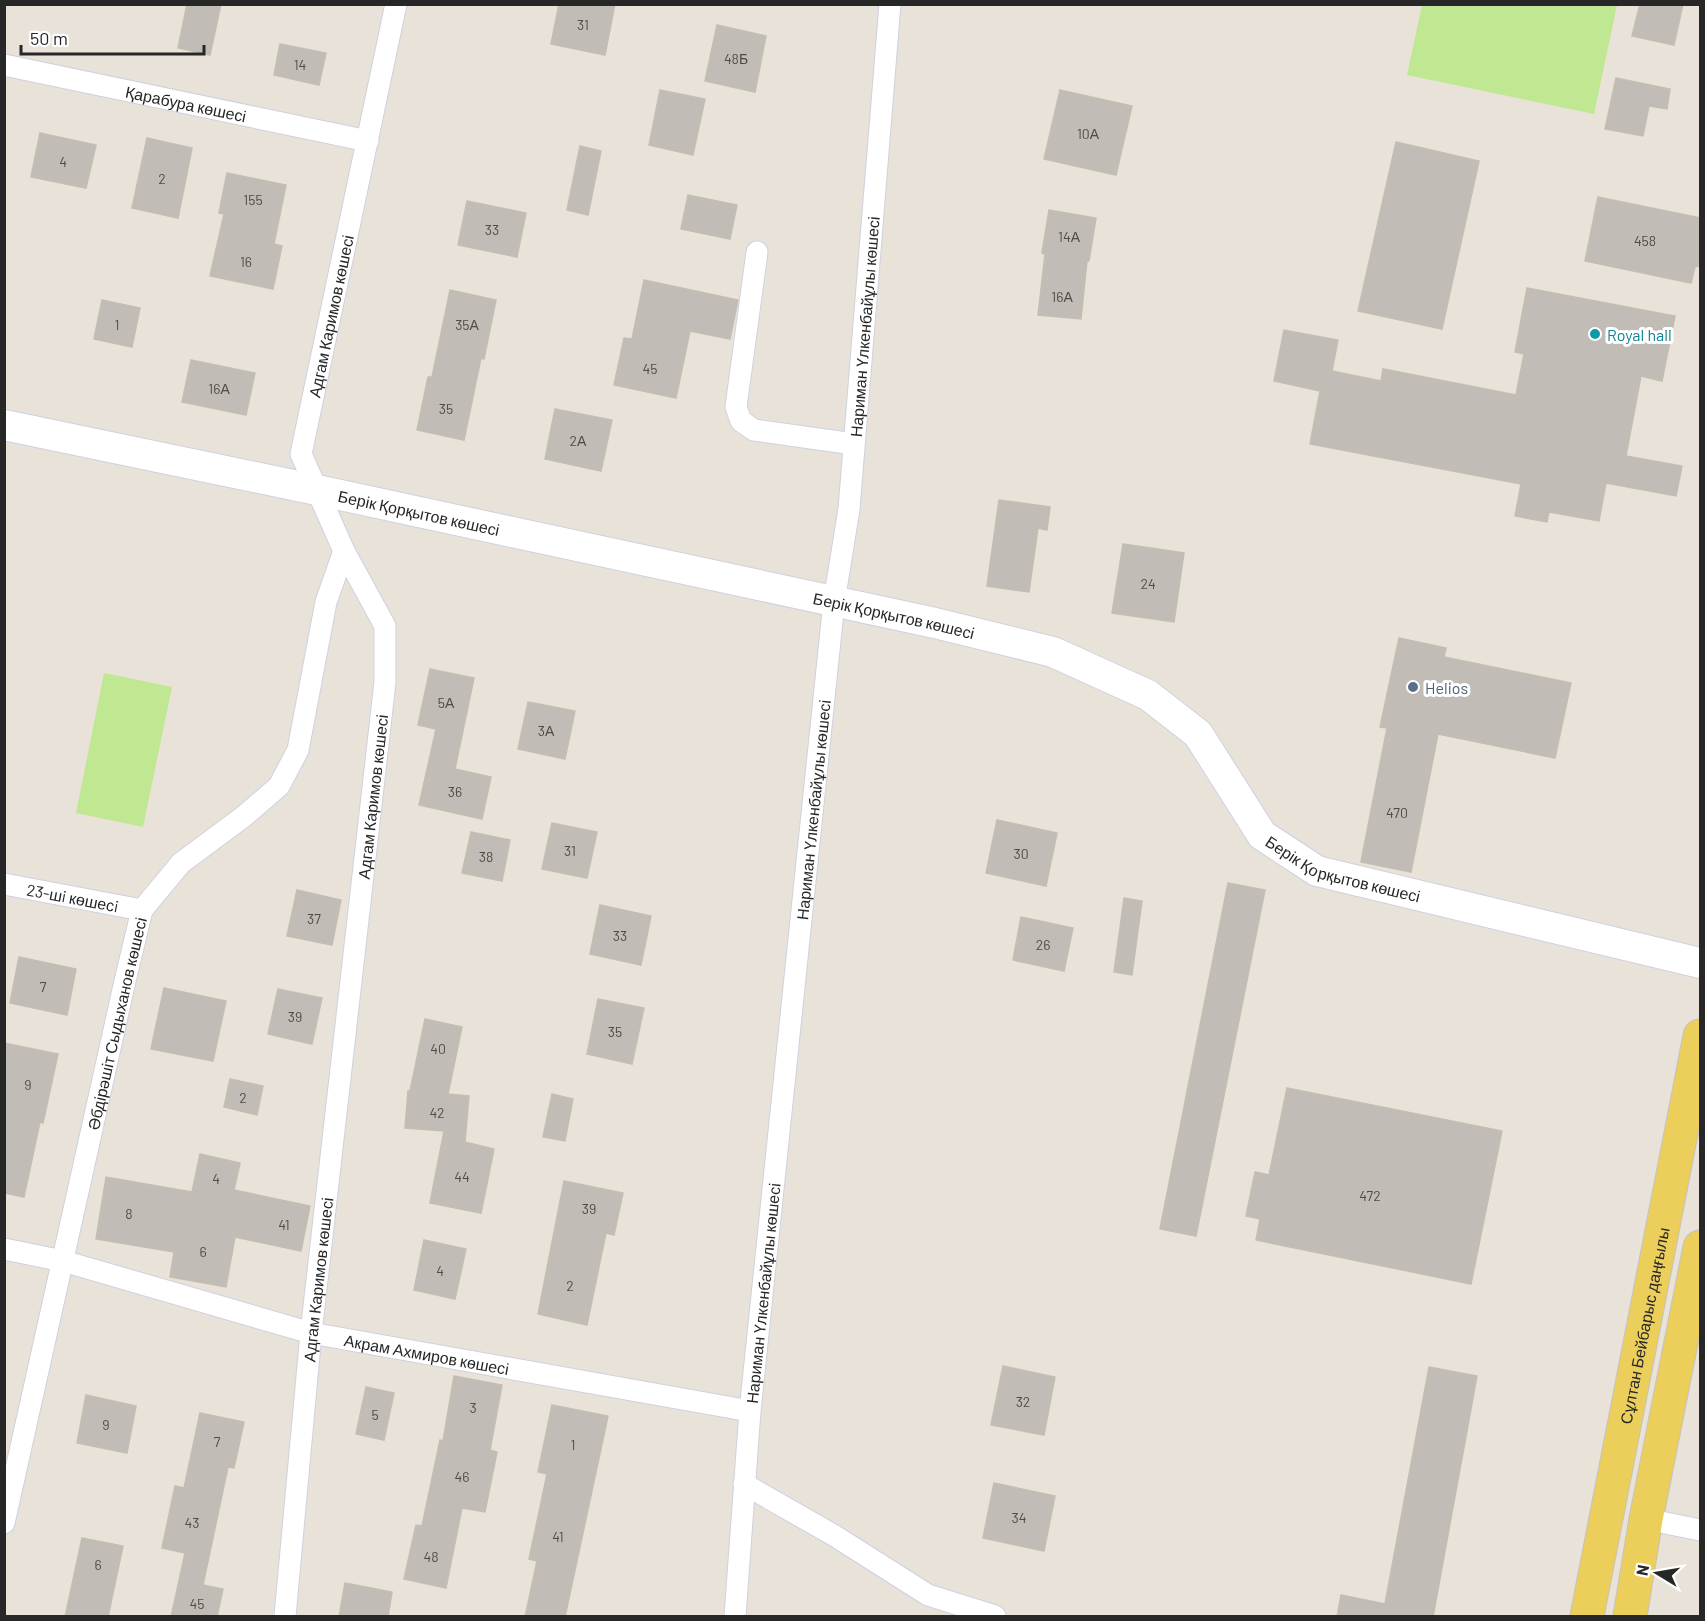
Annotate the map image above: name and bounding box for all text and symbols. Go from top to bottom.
house number: 31 [577,16,589,33]
scale bar [21,18,204,56]
text: 50 m [30,27,68,49]
house number: 48Б [724,50,748,67]
house number: 14 [294,56,306,73]
street label: Қарабура көшесі [124,81,248,125]
house number: 10А [1077,125,1100,142]
house number: 4 [59,153,67,170]
house number: 2 [158,170,166,187]
house number: 155 [243,191,263,208]
street label: Нариман Үлкенбайұлы көшесі [845,216,882,438]
house number: 33 [485,221,499,238]
house number: 14А [1058,228,1081,245]
house number: 458 [1634,232,1656,249]
street label: Адгам Каримов көшесі [304,233,357,399]
house number: 16 [240,253,252,270]
house number: 16А [1051,288,1073,305]
house number: 1 [115,316,119,333]
house number: 35А [455,316,480,333]
place label: Royal hall [1607,325,1672,344]
marker: Royal hall [1588,327,1602,341]
house number: 45 [643,360,657,377]
house number: 16А [208,380,230,397]
house number: 35 [439,400,453,417]
house number: 2А [570,432,587,449]
street label: Берік Қорқытов көшесі [336,485,501,539]
house number: 24 [1140,575,1156,592]
street label: Берік Қорқытов көшесі [812,588,977,642]
place label: Helios [1425,678,1468,697]
marker: Helios [1406,680,1420,694]
house number: 5А [438,694,455,711]
street label: Нариман Үлкенбайұлы көшесі [792,699,833,921]
street label: Адгам Каримов көшесі [353,713,391,880]
house number: 3А [538,722,555,739]
house number: 36 [448,783,462,800]
house number: 470 [1386,804,1408,821]
street label: Берік Қорқытов көшесі [1263,831,1422,905]
house number: 31 [564,842,576,859]
house number: 30 [1013,845,1029,862]
house number: 38 [479,848,493,865]
street label: 23-шi көшесi [25,879,120,915]
house number: 37 [307,910,321,927]
street label: Әбдірәшіт Сыдыханов көшесі [83,915,149,1131]
house number: 33 [613,927,627,944]
house number: 26 [1036,936,1050,953]
house number: 7 [40,978,47,995]
house number: 39 [288,1008,302,1025]
house number: 35 [608,1023,622,1040]
house number: 40 [430,1040,446,1057]
house number: 9 [24,1076,32,1093]
house number: 2 [239,1089,247,1106]
house number: 42 [429,1104,445,1121]
house number: 44 [454,1168,470,1185]
house number: 4 [212,1170,220,1187]
street label: Нариман Үлкенбайұлы көшесі [741,1182,783,1404]
house number: 472 [1359,1187,1381,1204]
street label: Адгам Каримов көшесі [299,1196,336,1363]
house number: 39 [582,1200,596,1217]
house number: 8 [125,1205,133,1222]
house number: 41 [278,1216,290,1233]
street label: Сұлтан Бейбарыс даңғылы [1615,1226,1672,1425]
house number: 6 [199,1243,207,1260]
house number: 4 [436,1262,444,1279]
house number: 2 [566,1277,574,1294]
street label: Акрам Ахмиров көшесі [343,1330,511,1378]
house number: 32 [1016,1393,1030,1410]
house number: 3 [469,1399,477,1416]
house number: 5 [371,1406,379,1423]
house number: 9 [102,1416,110,1433]
house number: 7 [214,1433,221,1450]
house number: 1 [571,1436,575,1453]
house number: 46 [455,1468,469,1485]
house number: 34 [1012,1509,1026,1526]
house number: 43 [185,1514,199,1531]
house number: 41 [552,1528,564,1545]
north arrow [1627,1543,1687,1603]
house number: 48 [423,1548,439,1565]
house number: 6 [94,1556,102,1573]
text: N [1631,1563,1652,1577]
house number: 45 [190,1595,204,1612]

